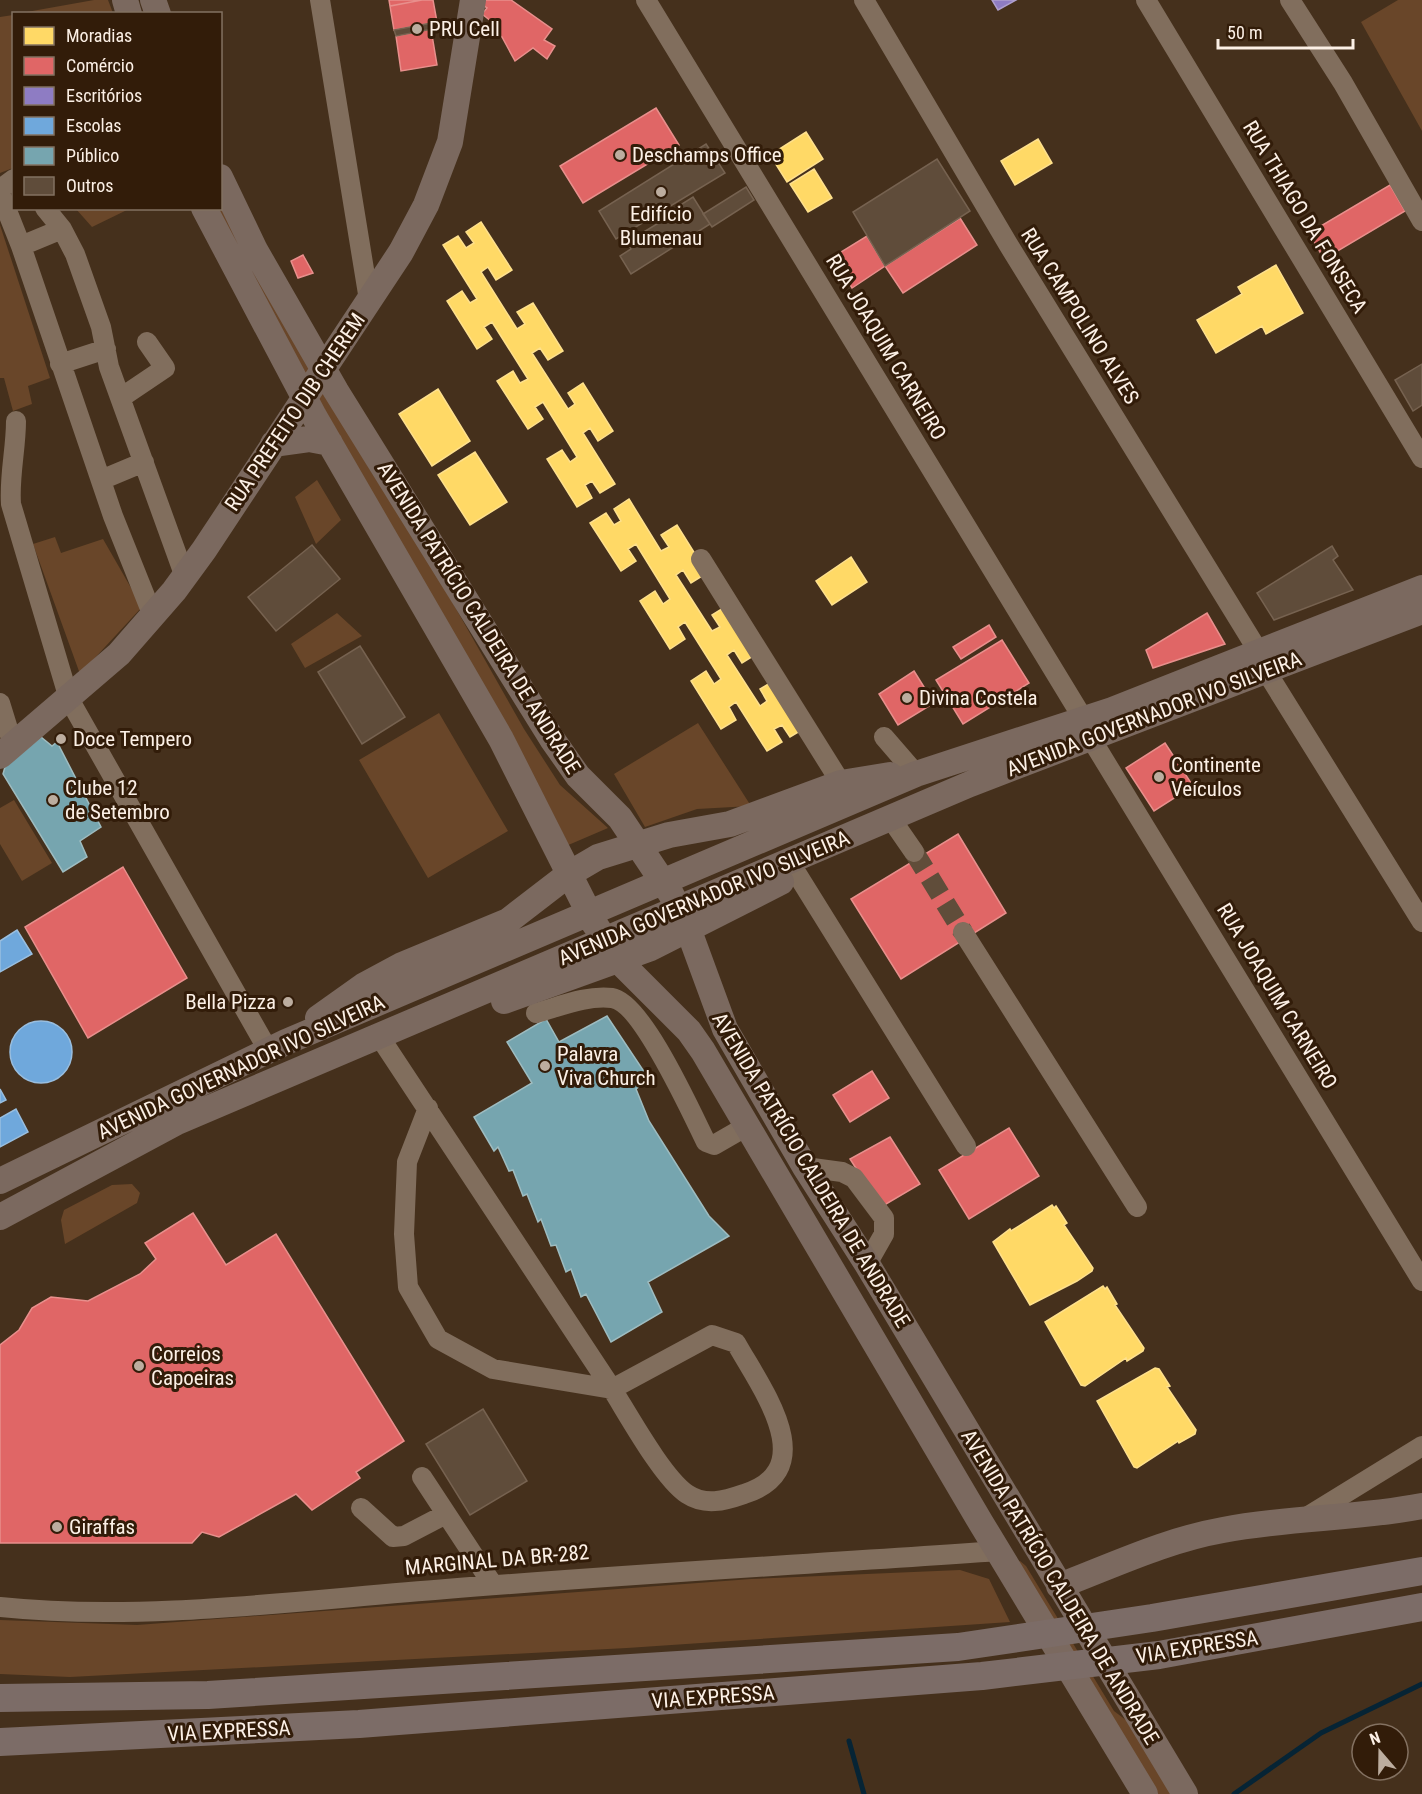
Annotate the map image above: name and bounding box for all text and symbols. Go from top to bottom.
legend [12,12,222,210]
scale bar [1218,12,1353,50]
place label: PRU Cell [429,17,500,41]
marker: PRU Cell [410,22,424,36]
text: 50 m [1227,22,1262,43]
text: Moradias [66,25,132,46]
text: Comércio [66,55,134,76]
text: Escritórios [66,85,142,106]
text: Escolas [66,115,121,136]
street label: RUA THIAGO DA FONSECA [1238,116,1372,318]
place label: Deschamps Office [632,143,782,167]
text: Público [66,145,119,166]
marker: Deschamps Office [613,148,627,162]
text: Outros [66,175,113,196]
marker: Edifício Blumenau [654,185,668,199]
place label: Edifício Blumenau [620,202,702,250]
street label: RUA CAMPOLINO ALVES [1016,224,1144,408]
street label: RUA JOAQUIM CARNEIRO [821,250,951,444]
street label: RUA PREFEITO DIB CHEREM [220,309,370,515]
street label: AVENIDA PATRÍCIO CALDEIRA DE ANDRADE [373,458,585,778]
street label: AVENIDA GOVERNADOR IVO SILVEIRA [1003,647,1305,781]
place label: Divina Costela [919,686,1038,710]
marker: Divina Costela [900,691,914,705]
place label: Doce Tempero [73,727,192,751]
marker: Doce Tempero [54,732,68,746]
place label: Continente Veículos [1171,753,1261,801]
marker: Continente Veículos [1152,770,1166,784]
place label: Clube 12 de Setembro [65,776,170,824]
marker: Clube 12 de Setembro [46,793,60,807]
street label: AVENIDA GOVERNADOR IVO SILVEIRA [555,826,853,970]
street label: RUA JOAQUIM CARNEIRO [1212,899,1342,1093]
street label: AVENIDA GOVERNADOR IVO SILVEIRA [94,990,388,1144]
place label: Bella Pizza [185,990,276,1014]
marker: Bella Pizza [281,995,295,1009]
street label: AVENIDA PATRÍCIO CALDEIRA DE ANDRADE [707,1008,915,1332]
place label: Palavra Viva Church [557,1042,656,1090]
marker: Palavra Viva Church [538,1059,552,1073]
place label: Correios Capoeiras [151,1342,234,1390]
marker: Correios Capoeiras [132,1359,146,1373]
street label: AVENIDA PATRÍCIO CALDEIRA DE ANDRADE [956,1425,1164,1749]
place label: Giraffas [69,1515,135,1539]
marker: Giraffas [50,1520,64,1534]
street label: MARGINAL DA BR-282 [404,1540,590,1580]
street label: VIA EXPRESSA [1134,1626,1260,1668]
street label: VIA EXPRESSA [651,1681,775,1713]
street label: VIA EXPRESSA [167,1716,291,1746]
north arrow [1350,1722,1410,1782]
text: N [1367,1728,1383,1749]

